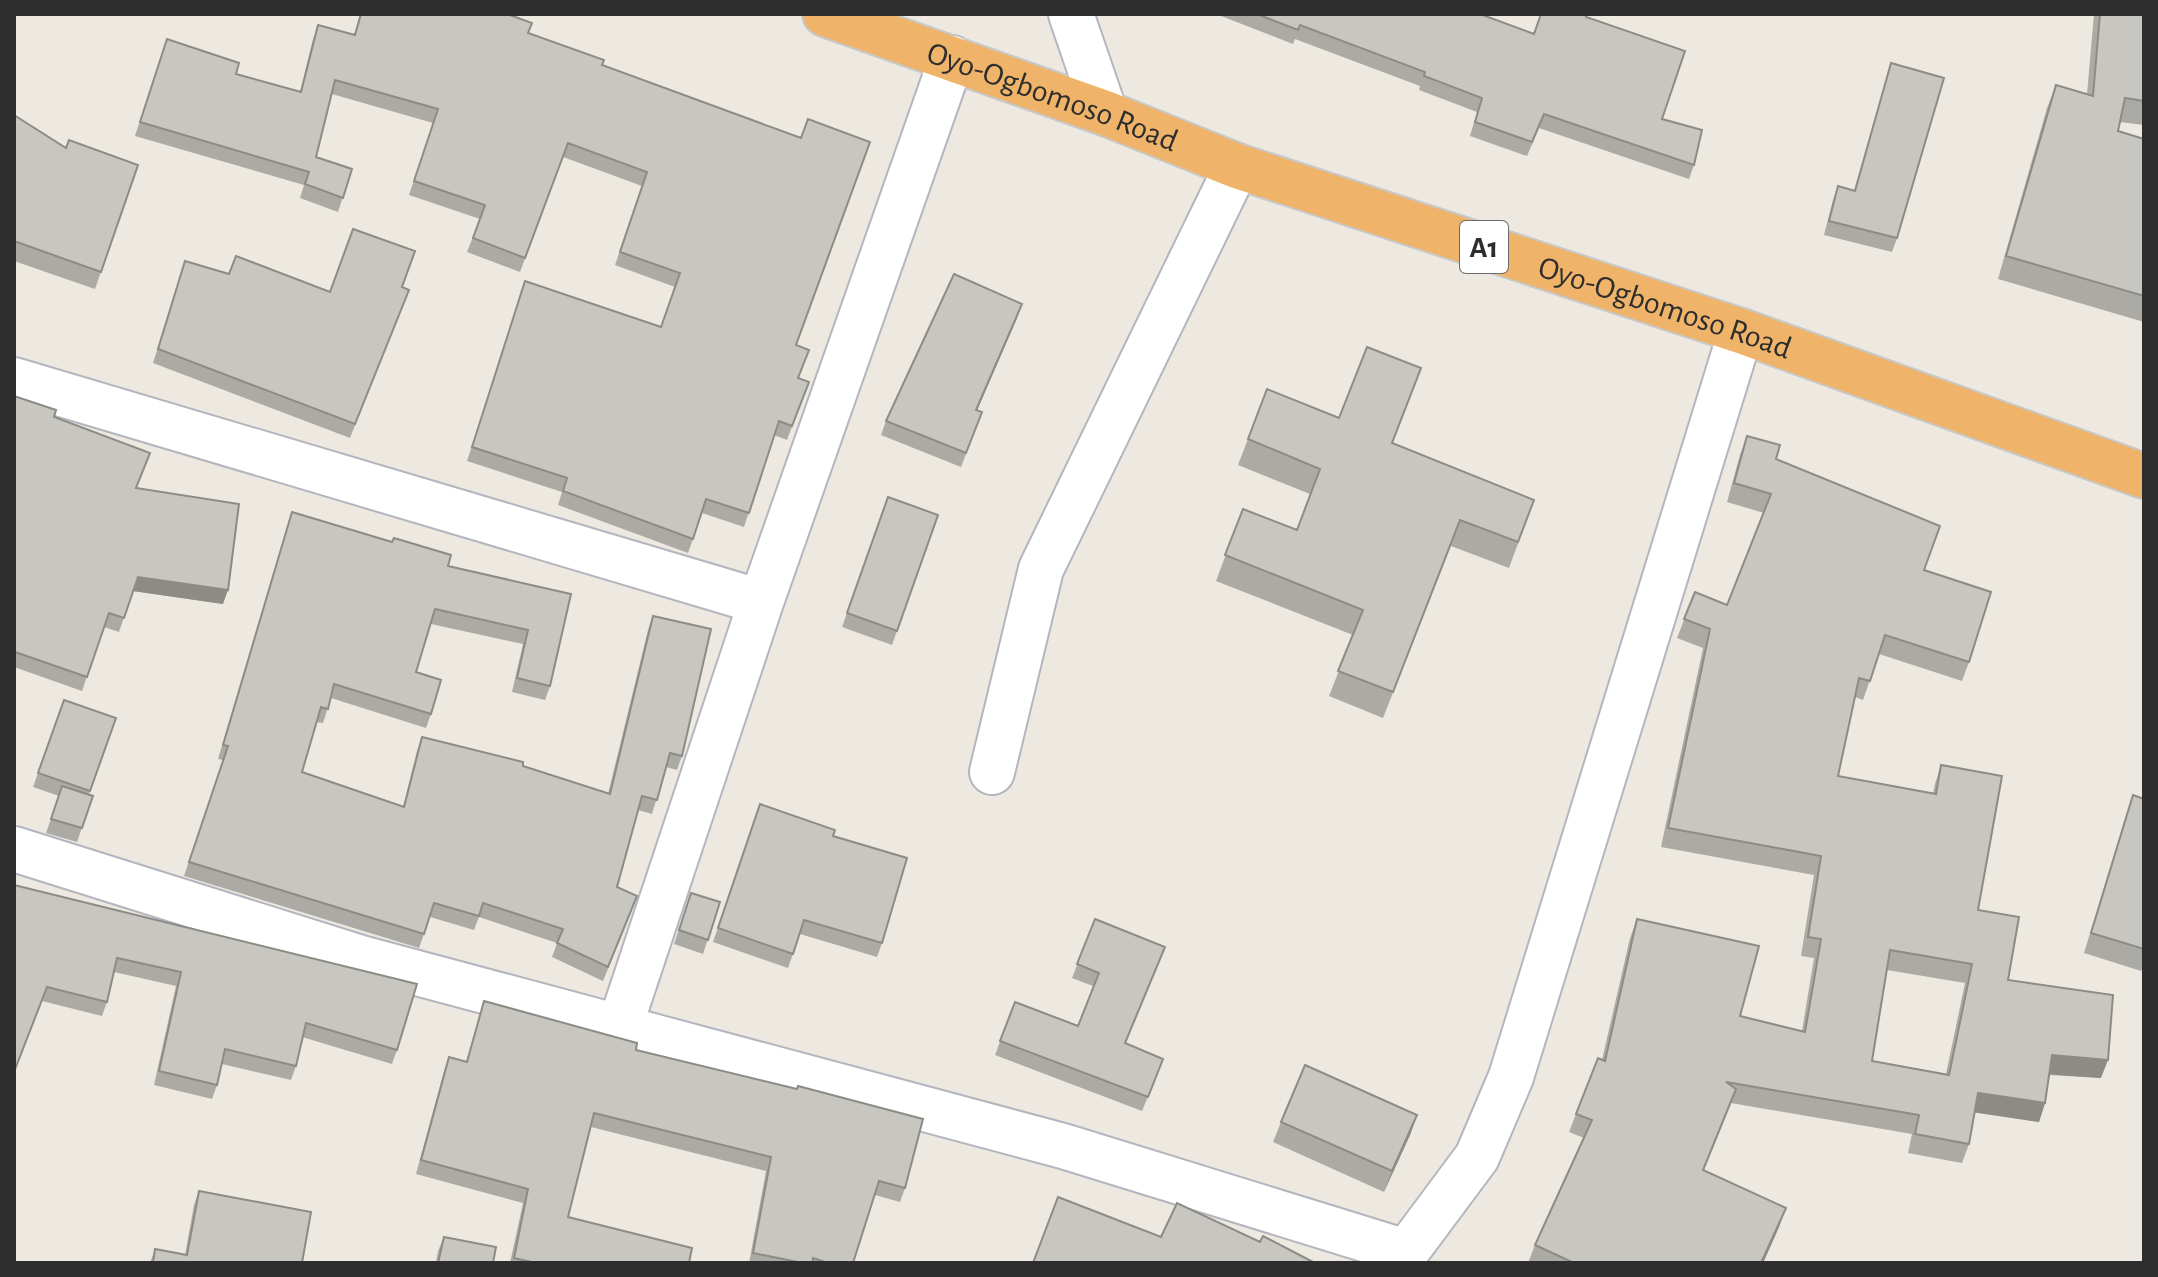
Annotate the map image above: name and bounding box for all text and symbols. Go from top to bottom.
street label: Oyo-Ogbomoso Road [923,36,1182,158]
road number: A1 [1460,221,1508,273]
street label: Oyo-Ogbomoso Road [1534,251,1796,365]

